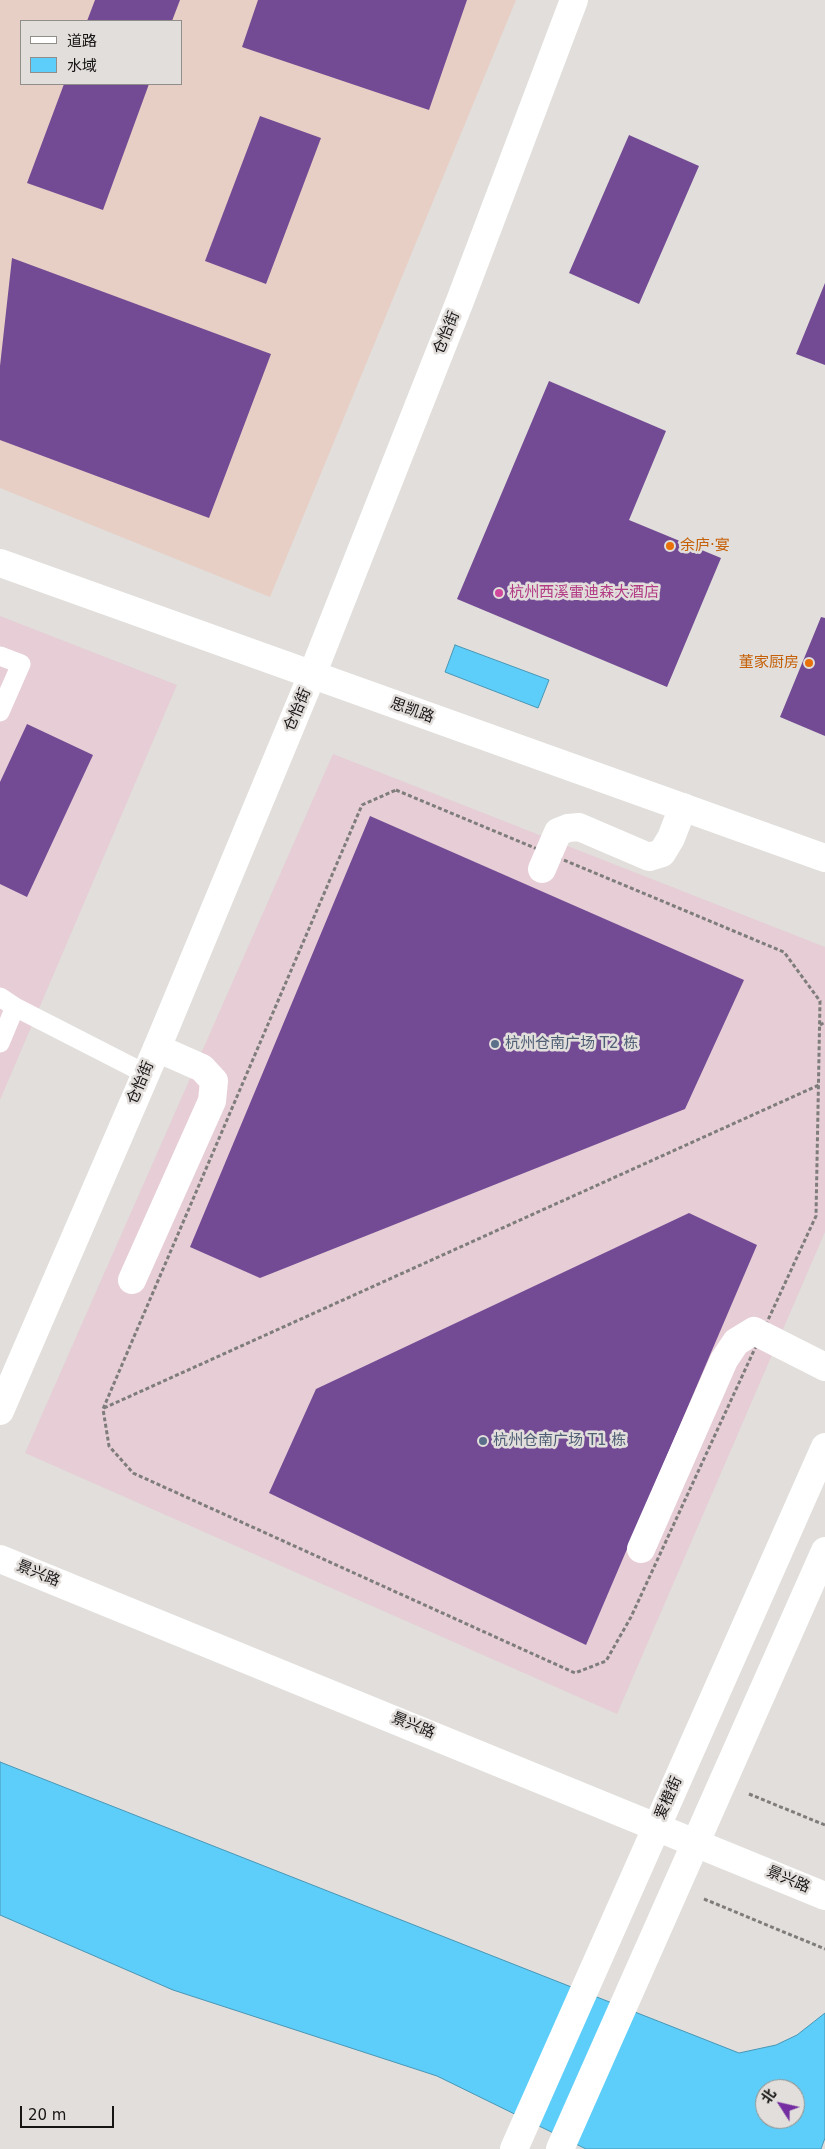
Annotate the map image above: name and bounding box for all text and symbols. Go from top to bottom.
legend [20,20,182,85]
text: 道路 [67,32,97,50]
text: 水域 [67,57,97,75]
street label: 仓怡街 [430,309,464,357]
place label: 余庐·宴 [680,537,730,555]
marker: 余庐·宴 [664,540,676,552]
place label: 杭州西溪雷迪森大酒店 [509,584,659,602]
marker: 杭州西溪雷迪森大酒店 [493,587,505,599]
place label: 董家厨房 [739,654,799,672]
marker: 董家厨房 [803,657,815,669]
street label: 仓怡街 [281,686,315,734]
street label: 思凯路 [388,695,436,727]
place label: 杭州仓南广场 T2 栋 [505,1035,638,1053]
marker: 杭州仓南广场 T2 栋 [489,1038,501,1050]
street label: 仓怡街 [124,1059,158,1107]
place label: 杭州仓南广场 T1 栋 [493,1432,626,1450]
marker: 杭州仓南广场 T1 栋 [477,1435,489,1447]
street label: 景兴路 [14,1557,62,1591]
street label: 景兴路 [389,1709,437,1743]
street label: 爱橙街 [652,1774,686,1822]
street label: 景兴路 [764,1863,812,1897]
north arrow [755,2079,805,2129]
text: 北 [758,2086,779,2106]
scale bar [22,2096,116,2128]
text: 20 m [28,2106,66,2124]

